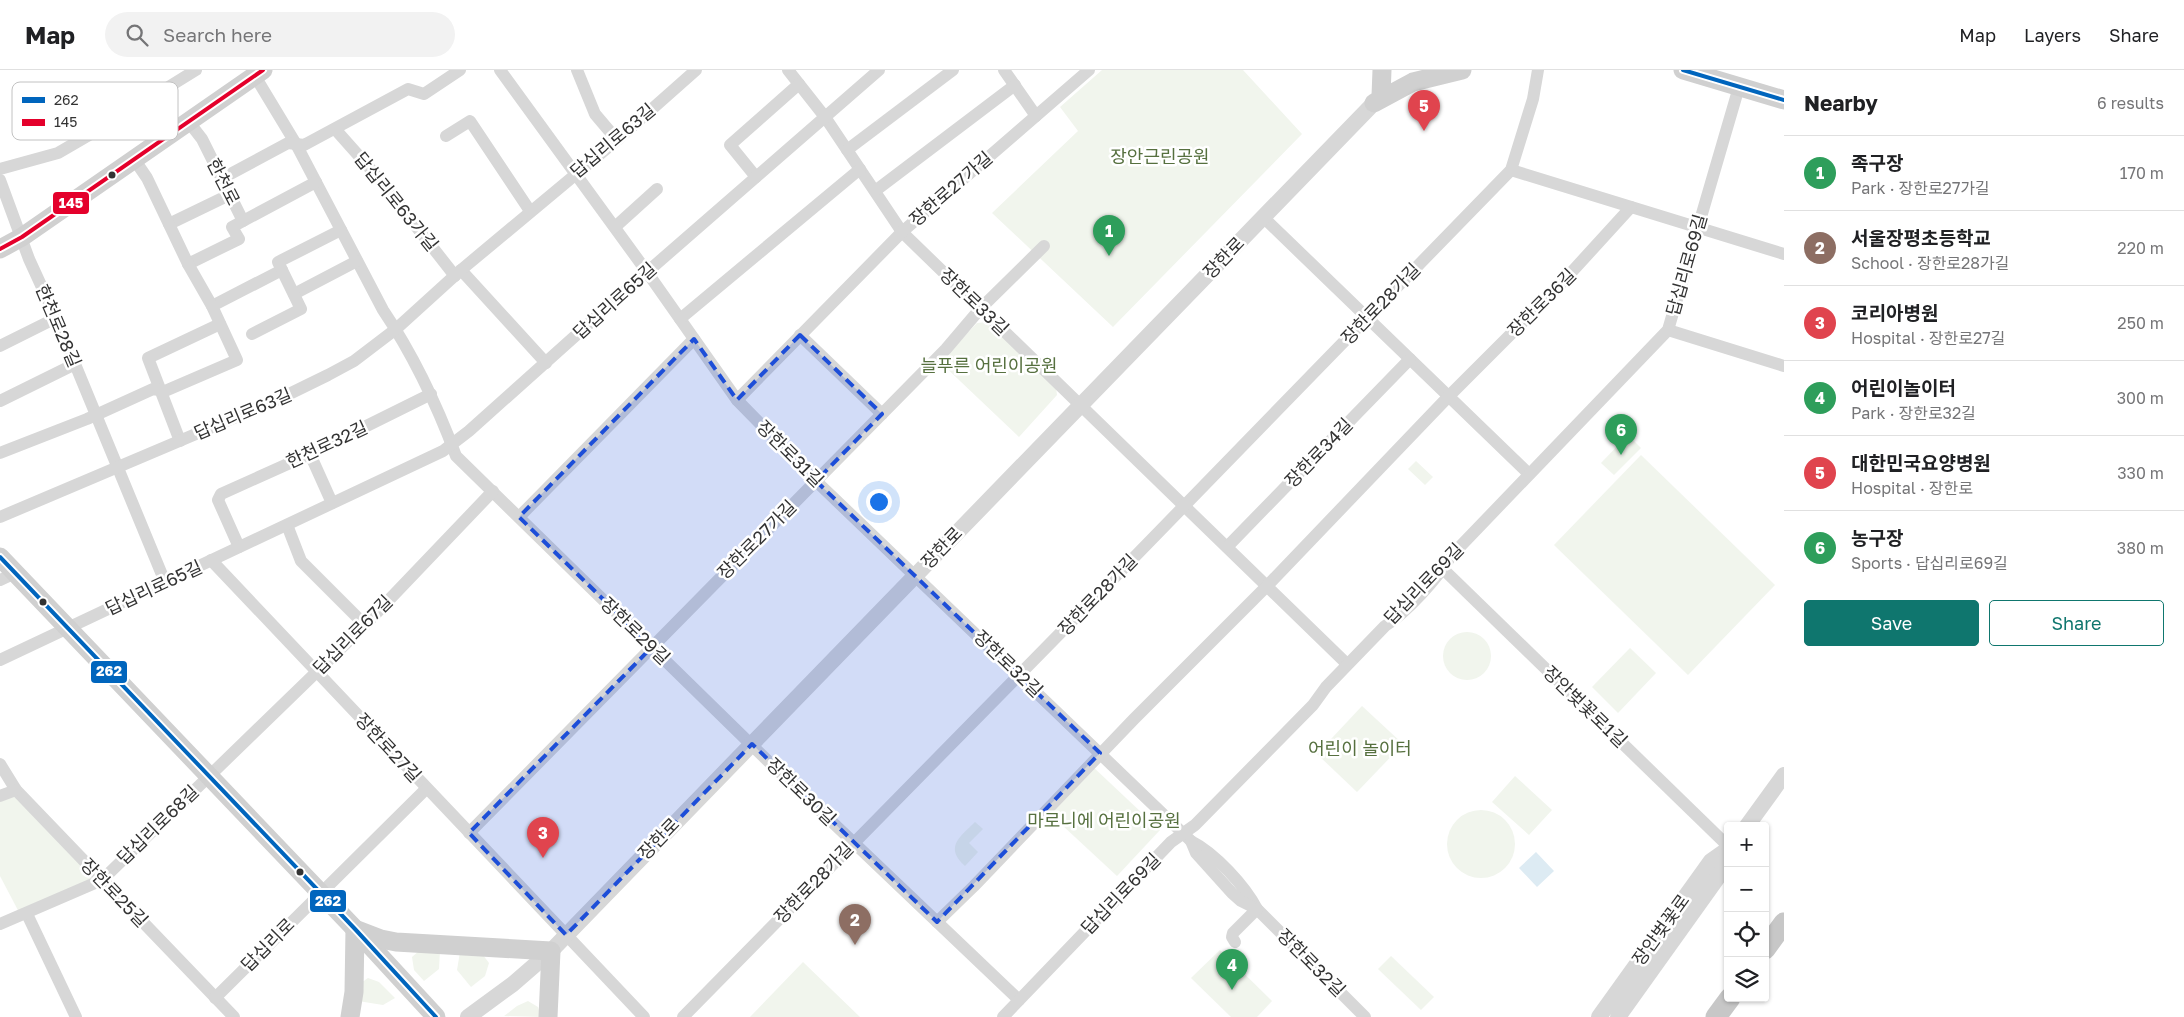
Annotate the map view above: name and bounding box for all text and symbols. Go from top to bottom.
search box [105,12,455,57]
text: Map [25,20,75,49]
icon: search [123,21,151,49]
text: Search here [163,23,272,46]
text: Map [1959,24,1996,46]
text: Layers [2024,24,2081,46]
text: Share [2109,24,2159,46]
legend [12,82,178,140]
pin: 5 [1408,90,1440,131]
text: Nearby [1804,90,1878,116]
text: 262 [54,91,79,108]
text: 6 results [2097,93,2164,113]
street label: 답십리로63길 [565,98,659,182]
text: 145 [54,113,77,130]
park label: 장안근린공원 [1110,145,1210,167]
street label: 장한로27가길 [904,146,996,230]
street label: 답십리로63가길 [350,148,443,255]
text: 족구장 [1851,151,1903,174]
street label: 한천로 [203,154,245,209]
text: 1 [1816,163,1824,183]
text: 170 m [2120,163,2164,183]
unlabelled marker [107,170,117,180]
text: Park · 장한로27가길 [1851,178,1990,198]
line badge: 145 [52,191,90,215]
text: 145 [59,194,84,211]
street label: 답십리로69길 [1661,211,1711,318]
pin: 1 [1093,215,1125,256]
text: 서울장평초등학교 [1851,226,1991,249]
street label: 장한로 [1198,232,1248,283]
text: 2 [1815,238,1825,258]
text: 220 m [2117,238,2164,258]
text: School · 장한로28가길 [1851,253,2010,273]
street label: 답십리로65길 [568,257,660,343]
street label: 장한로28가길 [1336,258,1424,348]
street label: 장한로33길 [936,263,1014,340]
street label: 장한로36길 [1503,264,1580,341]
street label: 한천로28길 [32,281,86,370]
text: 코리아병원 [1851,301,1938,324]
text: 3 [1815,313,1825,333]
text: 250 m [2117,313,2164,333]
text: Hospital · 장한로27길 [1851,328,2005,348]
park label: 늘푸른 어린이공원 [921,354,1057,376]
text: 어린이놀이터 [1851,376,1956,399]
street label: 답십리로63길 [190,383,295,444]
text: 4 [1815,388,1825,408]
text: 300 m [2117,388,2164,408]
text: Park · 장한로32길 [1851,403,1976,423]
street label: 장한로34길 [1280,413,1357,492]
pin: 6 [1605,414,1637,455]
street label: 장한로31길 [753,415,829,491]
street label: 한천로32길 [282,416,371,472]
text: 대한민국요양병원 [1851,451,1991,474]
text: 5 [1815,463,1825,483]
text: 330 m [2117,463,2164,483]
text: Hospital · 장한로 [1851,478,1973,498]
your location [866,489,892,515]
street label: 장한로27가길 [712,495,800,583]
street label: 장한로 [916,522,966,573]
text: 농구장 [1851,526,1903,549]
street label: 답십리로69길 [1379,538,1468,629]
text: 6 [1815,538,1825,558]
text: 380 m [2117,538,2164,558]
street label: 장한로28가길 [1053,549,1141,639]
text: Sports · 답십리로69길 [1851,553,2008,573]
street label: 답십리로65길 [102,555,205,619]
street label: 답십리로67길 [308,590,397,679]
street label: 장한로29길 [597,592,675,669]
unlabelled marker [38,597,48,607]
button: Save [1804,600,1979,646]
button: Share [1989,600,2164,646]
street label: 장한로32길 [970,625,1048,701]
line badge: 262 [90,660,128,684]
street label: 장안벚꽃로1길 [1539,661,1632,752]
text: 262 [96,662,122,679]
street label: 장한로27길 [351,708,426,786]
park label: 어린이 놀이터 [1308,737,1412,759]
street label: 장한로30길 [762,753,841,830]
street label: 답십리로68길 [112,780,203,869]
park label: 마로니에 어린이공원 [1027,809,1181,831]
street label: 장한로 [633,813,683,864]
pin: 3 [527,817,559,858]
map controls [1724,822,1769,1002]
button: + [1724,822,1769,867]
street label: 장한로28가길 [770,838,858,928]
street label: 답십리로69길 [1076,848,1165,939]
street label: 장한로25길 [77,853,153,931]
unlabelled marker [295,867,305,877]
button: − [1724,867,1769,912]
line badge: 262 [309,889,347,913]
street label: 장안벚꽃로 [1627,889,1693,969]
text: 262 [315,892,341,909]
pin: 2 [839,904,871,945]
button: locate [1724,912,1769,957]
street label: 답십리로 [236,913,298,975]
street label: 장한로32길 [1273,924,1350,1001]
pin: 4 [1216,949,1248,990]
button: layers [1724,957,1769,1002]

